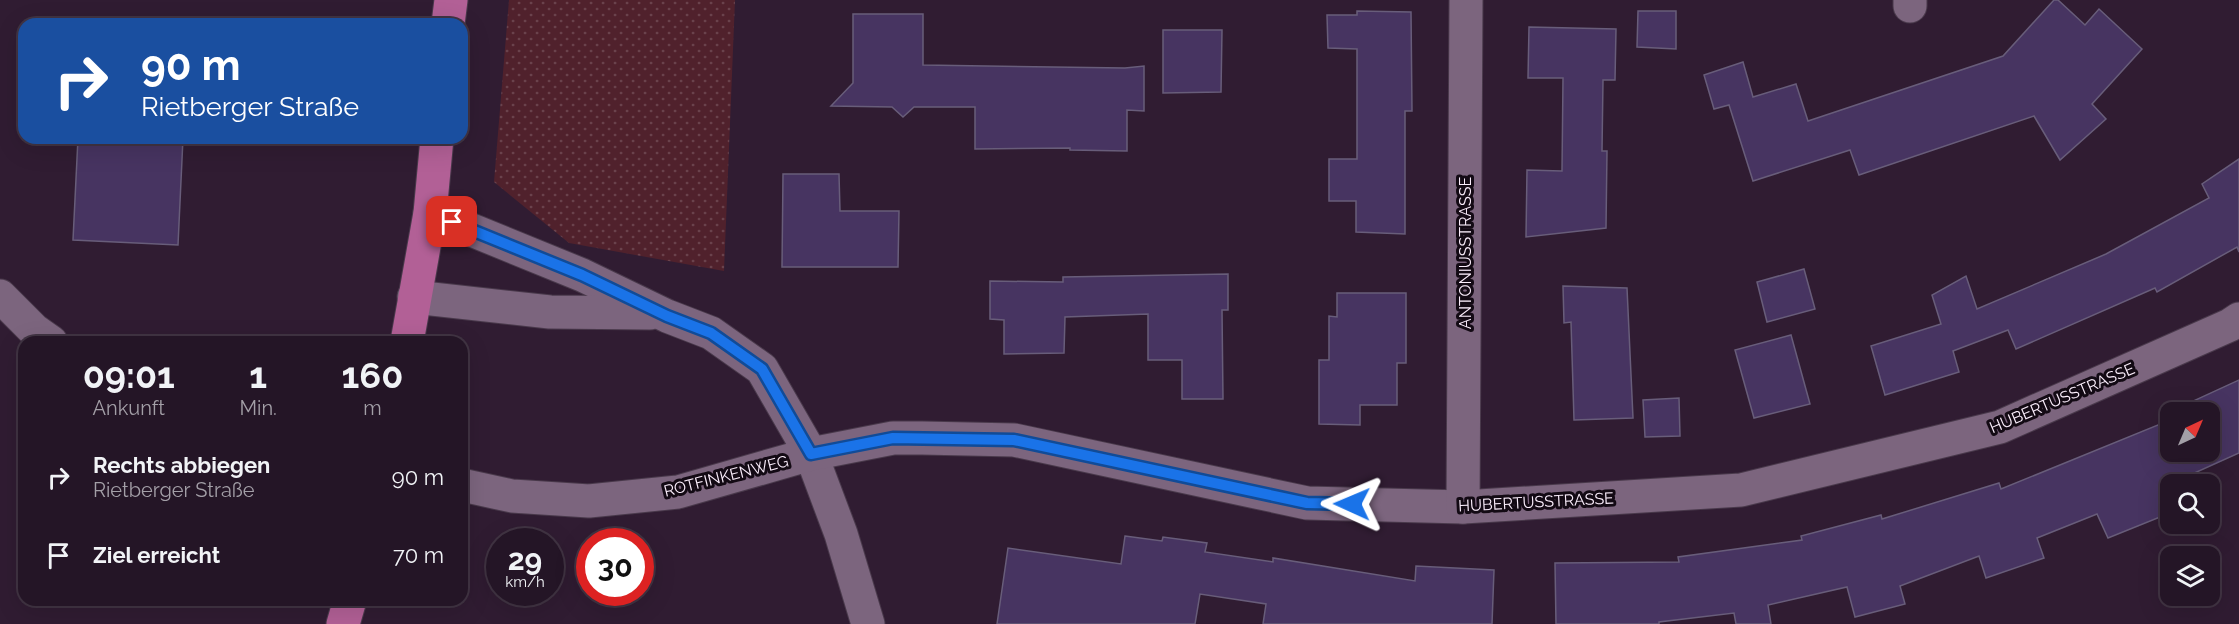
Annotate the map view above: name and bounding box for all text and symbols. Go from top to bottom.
text: 90 m [141,41,241,90]
icon: right [42,42,120,120]
text: Rietberger Straße [141,91,359,122]
street label: ANTONIUSSTRASSE [1456,177,1475,329]
pin [426,196,477,247]
icon: arrive [435,205,468,238]
text: 09:01 [83,354,175,396]
text: 1 [249,354,267,396]
text: 160 [342,354,403,396]
street label: HUBERTUSSTRASSE [1987,359,2138,437]
text: Ankunft [92,396,165,420]
text: Min. [240,396,277,420]
text: m [363,396,382,420]
north arrow [2160,402,2220,462]
map controls [2160,402,2220,606]
street label: ROTFINKENWEG [662,451,790,501]
text: Rechts abbiegen [93,452,270,478]
icon: right [42,461,75,494]
text: 90 m [392,464,444,490]
position arrow [1320,472,1384,536]
button: search [2160,474,2220,534]
text: Rietberger Straße [93,478,255,502]
street label: HUBERTUSSTRASSE [1458,488,1615,516]
speed limit sign: 30 [576,528,654,606]
icon: arrive [42,539,75,572]
text: Ziel erreicht [93,542,220,568]
text: 70 m [393,542,444,568]
text: 29 [508,542,542,577]
button: layers [2160,546,2220,606]
text: km/h [505,573,545,591]

